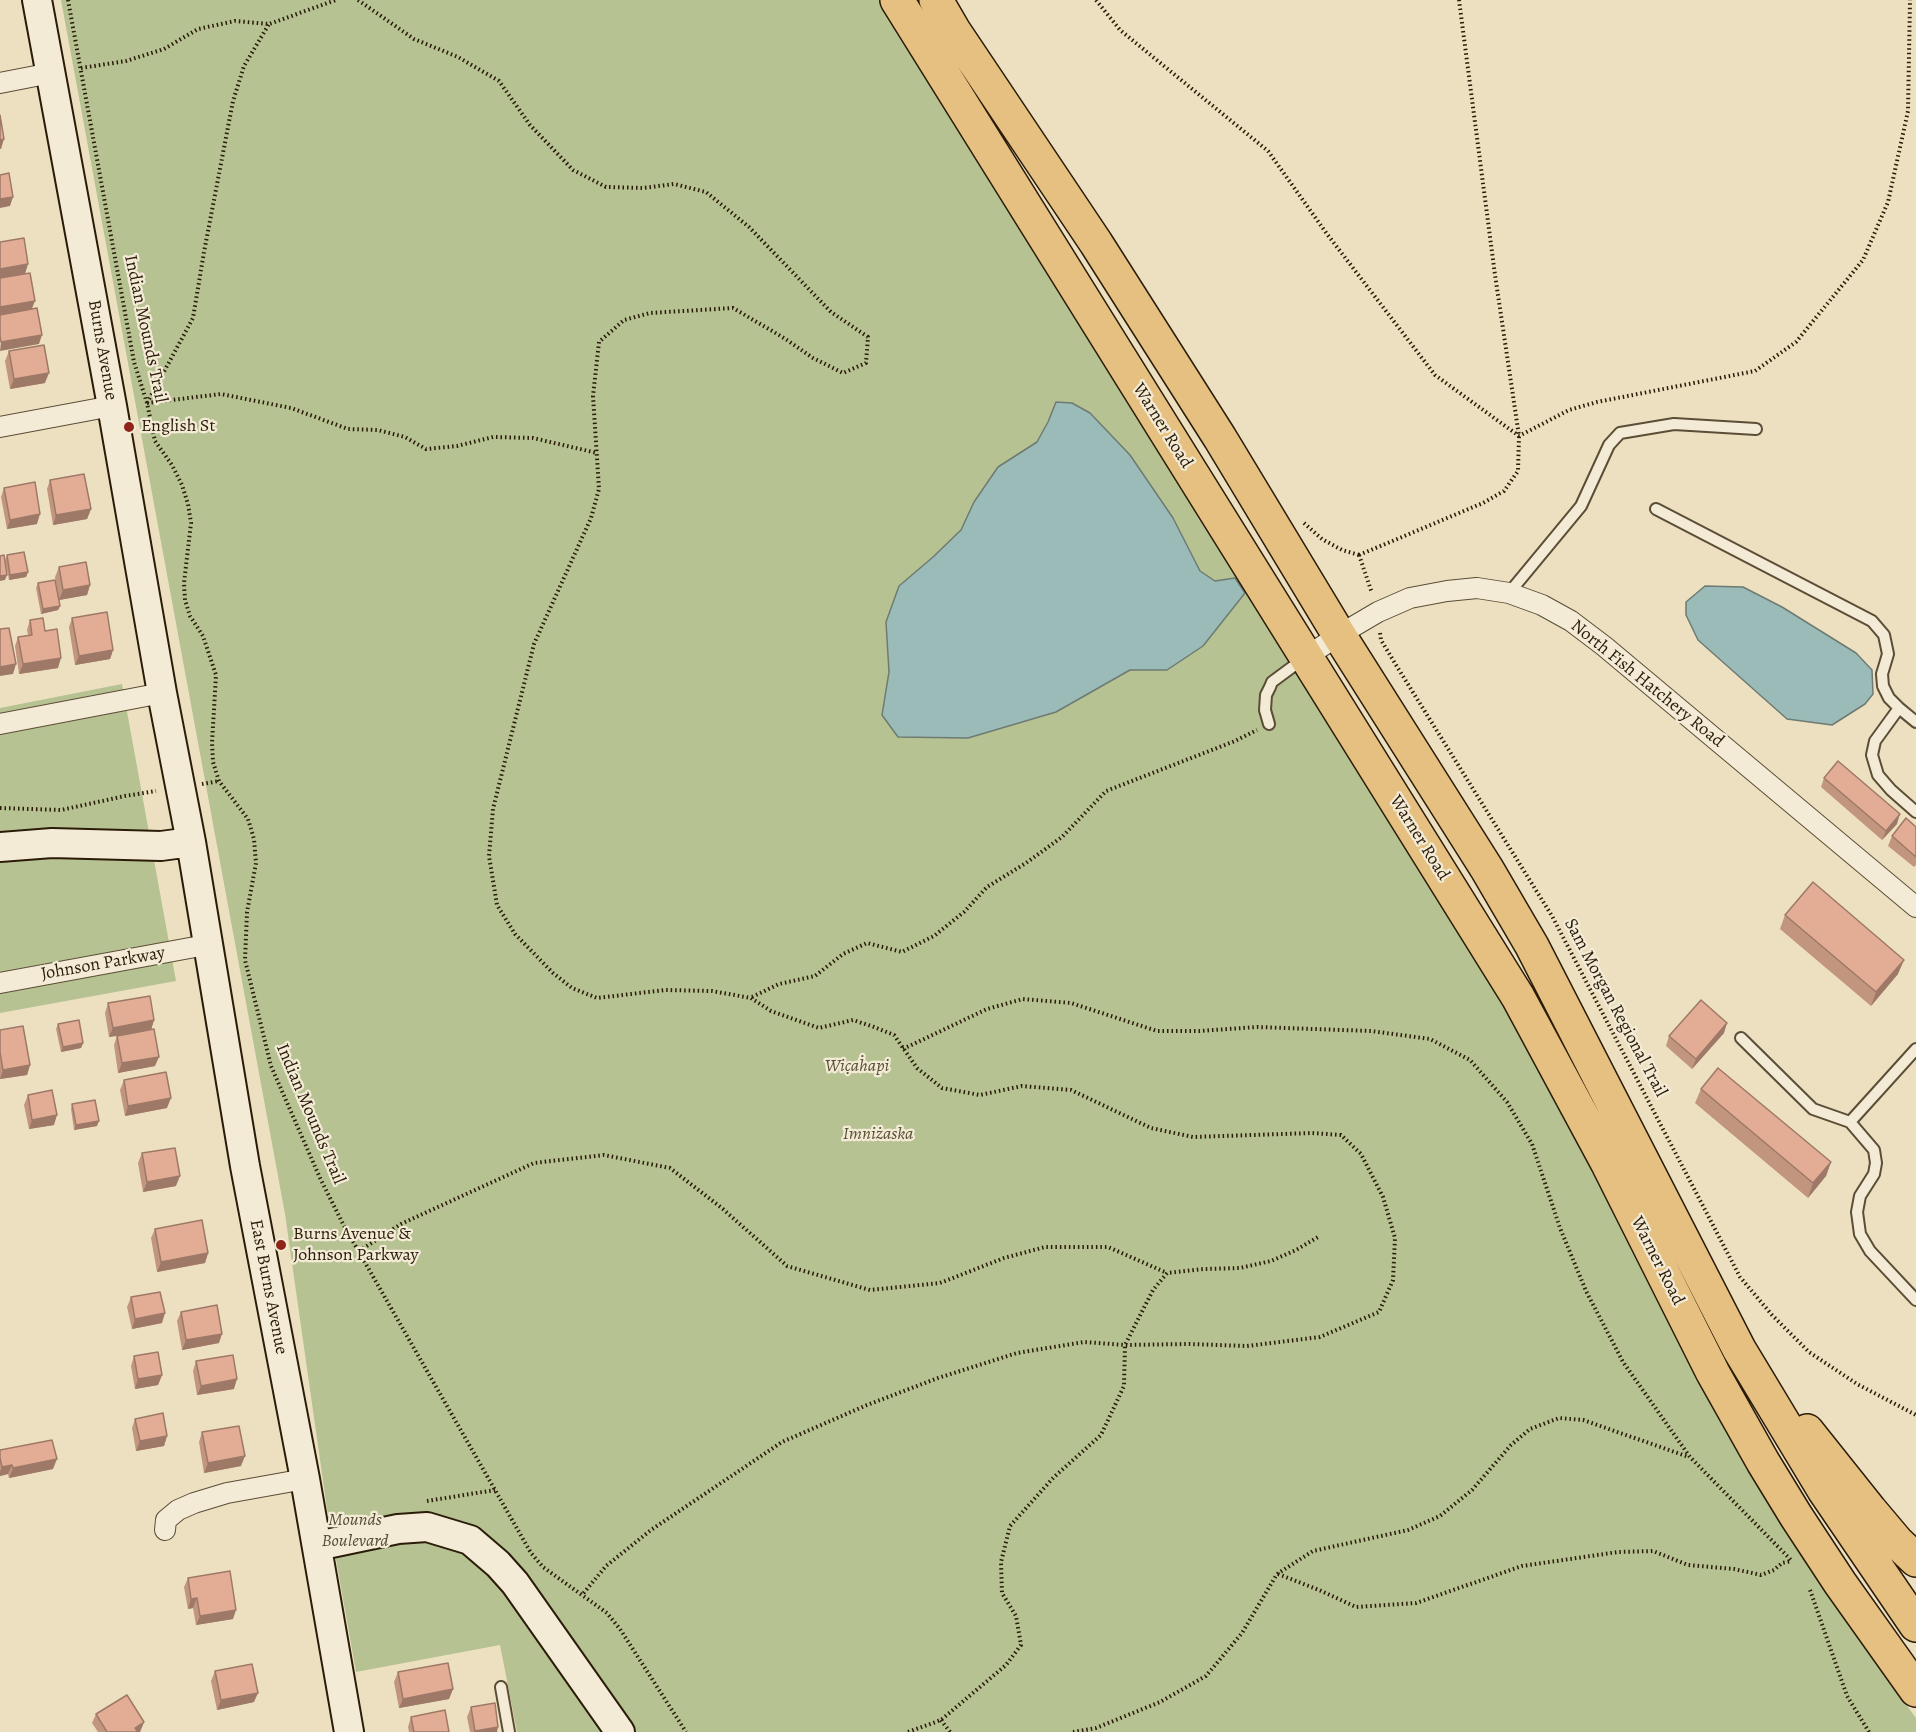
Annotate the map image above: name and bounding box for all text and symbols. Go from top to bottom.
street label: Indian Mounds Trail [119,253,171,405]
street label: Burns Avenue [83,298,121,402]
street label: Warner Road [1127,379,1197,473]
place label: English St [141,416,215,438]
marker: English St [122,420,136,434]
street label: North Fish Hatchery Road [1566,616,1728,752]
street label: Warner Road [1384,791,1454,885]
street label: Sam Morgan Regional Trail [1559,915,1671,1101]
street label: Johnson Parkway [39,942,167,986]
street label: Indian Mounds Trail [271,1041,349,1187]
park label: Wic̣aḣapi [825,1056,889,1078]
park label: Imniżaska [843,1124,913,1146]
street label: Warner Road [1625,1213,1689,1309]
street label: East Burns Avenue [244,1218,292,1356]
place label: Burns Avenue & Johnson Parkway [293,1224,418,1266]
marker: Burns Avenue & Johnson Parkway [274,1238,288,1252]
park label: Mounds Boulevard [321,1510,389,1552]

